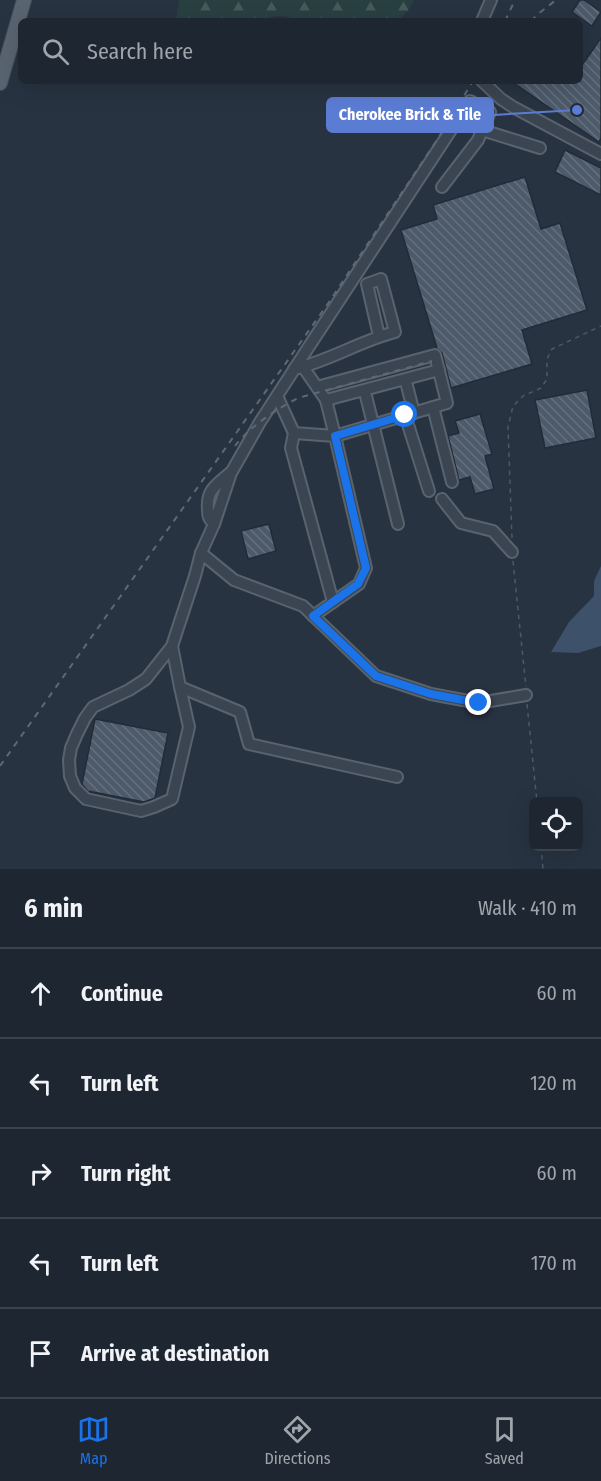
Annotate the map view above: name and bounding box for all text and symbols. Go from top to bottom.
search box [18,18,583,84]
icon: search [39,35,72,68]
text: Search here [87,38,193,65]
callout: Cherokee Brick & Tile [327,98,493,132]
text: Cherokee Brick & Tile [339,105,481,124]
route start [391,401,417,427]
route end [465,689,491,715]
map controls [529,797,583,851]
button: locate [529,797,583,851]
text: 6 min [24,893,83,924]
text: Walk · 410 m [478,896,577,920]
icon: ahead [24,977,57,1010]
text: Continue [81,980,163,1007]
text: 60 m [537,981,577,1005]
icon: left [24,1067,57,1100]
text: Turn left [81,1070,159,1097]
text: 120 m [530,1071,577,1095]
icon: right [24,1157,57,1190]
text: Turn right [81,1160,170,1187]
text: 60 m [537,1161,577,1185]
icon: left [24,1247,57,1280]
text: Turn left [81,1250,159,1277]
text: 170 m [531,1251,577,1275]
icon: arrive [24,1337,57,1370]
text: Arrive at destination [81,1340,269,1367]
tab: Map [77,1413,110,1468]
tab: Directions [264,1413,331,1468]
tab: Saved [485,1413,524,1468]

